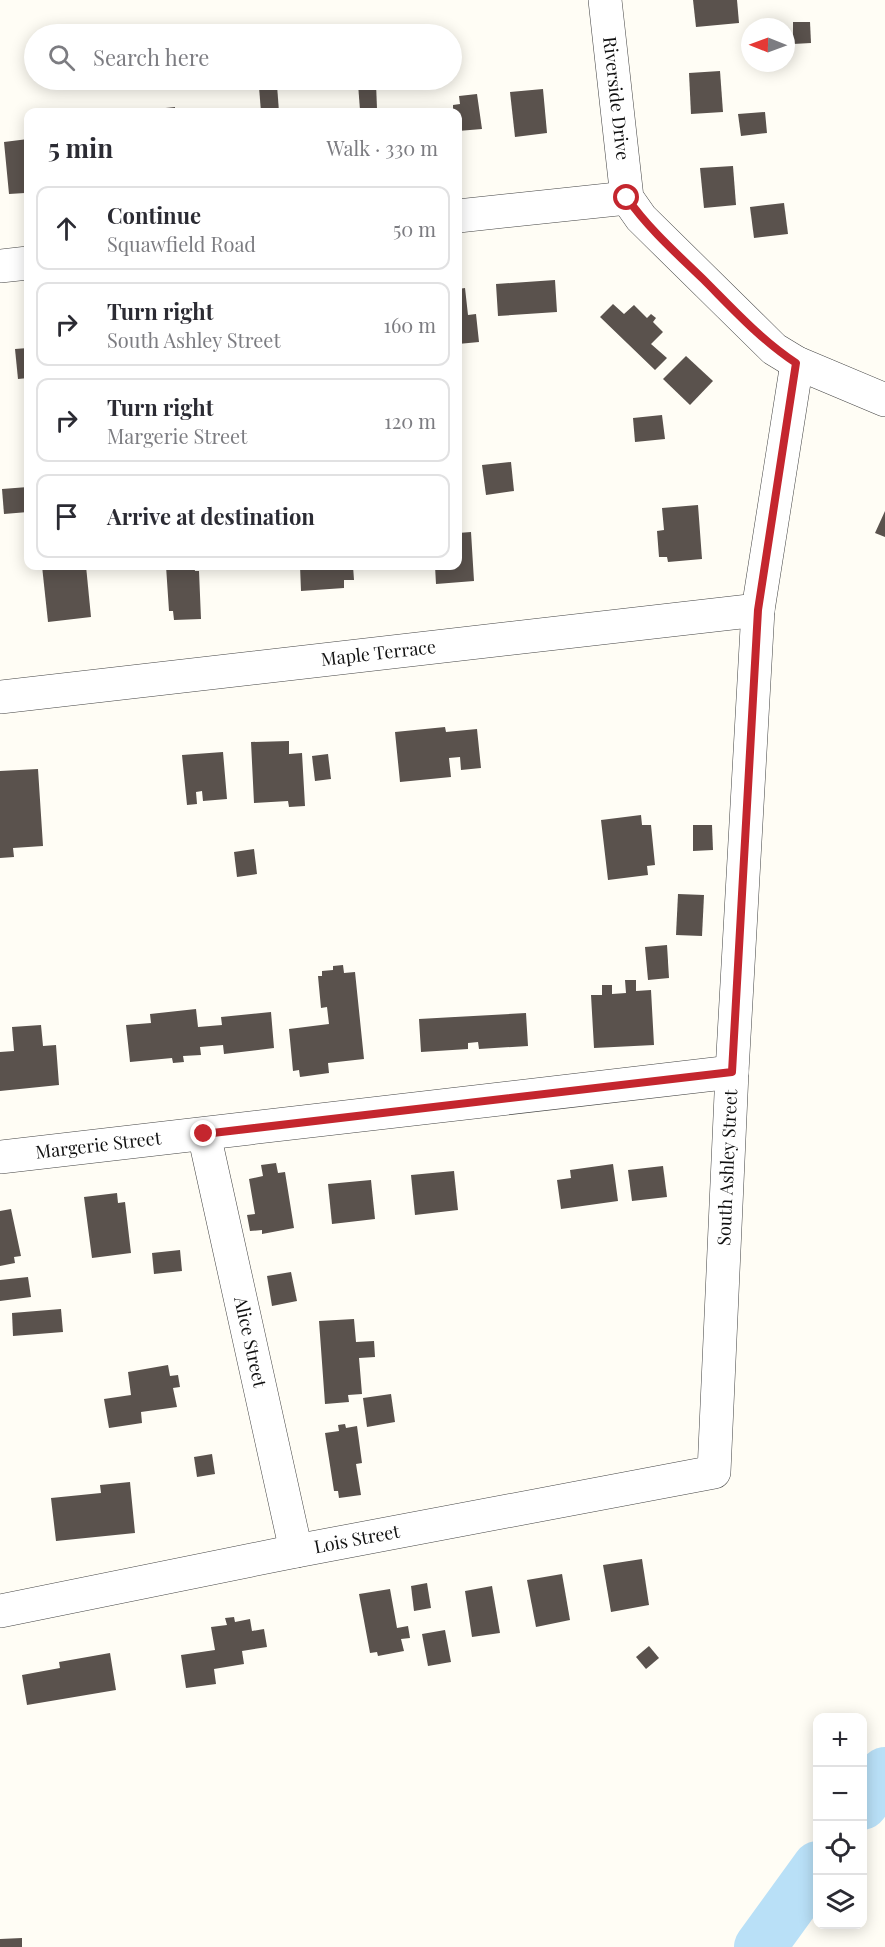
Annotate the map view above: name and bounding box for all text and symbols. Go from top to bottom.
north arrow [741,18,795,72]
search box [24,24,462,90]
street label: Riverside Drive [598,35,636,161]
icon: search [45,41,78,74]
text: Search here [93,42,209,72]
text: 5 min [48,130,113,165]
text: Walk · 330 m [326,134,438,161]
route start [613,184,639,210]
text: Continue [107,200,201,230]
icon: ahead [50,212,83,245]
text: 50 m [393,215,436,242]
text: Squawfield Road [107,230,256,257]
text: Turn right [107,296,213,326]
icon: right [50,308,83,341]
text: 160 m [384,311,436,338]
text: South Ashley Street [107,326,281,353]
text: Turn right [107,392,213,422]
icon: right [50,404,83,437]
text: 120 m [384,407,436,434]
text: Margerie Street [107,422,247,449]
icon: arrive [50,500,83,533]
text: Arrive at destination [107,501,315,531]
street label: Maple Terrace [320,634,437,671]
street label: South Ashley Street [711,1088,742,1246]
route end [190,1120,216,1146]
street label: Margerie Street [34,1125,163,1164]
street label: Alice Street [229,1293,273,1390]
street label: Lois Street [312,1519,402,1558]
map controls [813,1713,867,1929]
button: + [813,1713,867,1767]
button: − [813,1767,867,1821]
button: locate [813,1821,867,1875]
button: layers [813,1875,867,1929]

